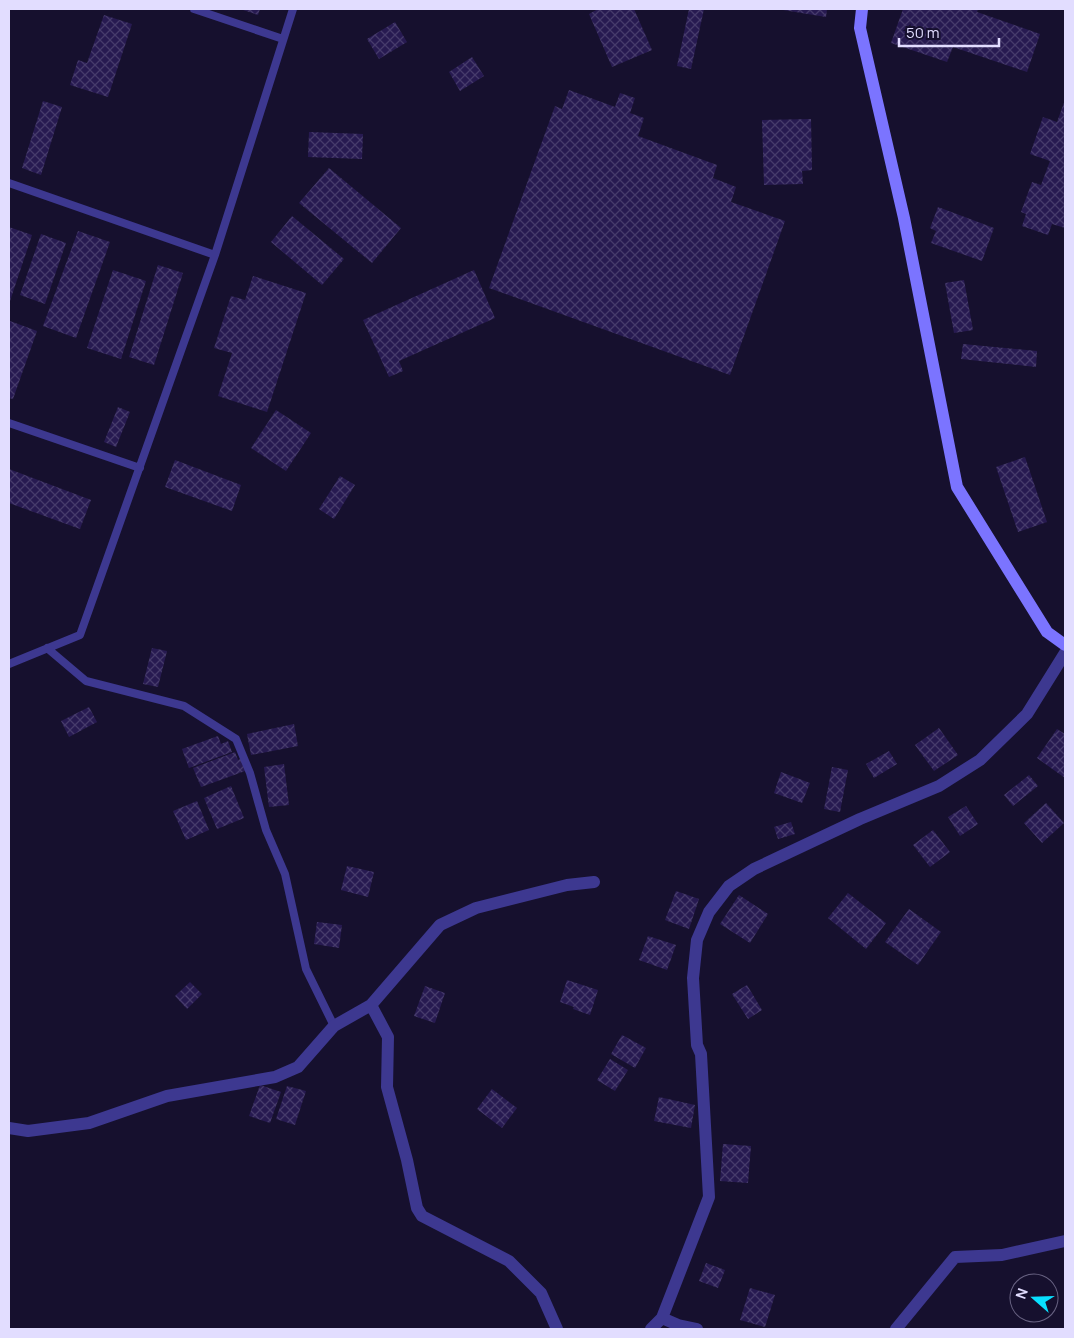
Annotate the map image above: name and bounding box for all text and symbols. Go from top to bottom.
scale bar [899,15,999,47]
text: 50 m [906,22,940,43]
north arrow [1009,1273,1059,1323]
text: N [1011,1285,1032,1301]

